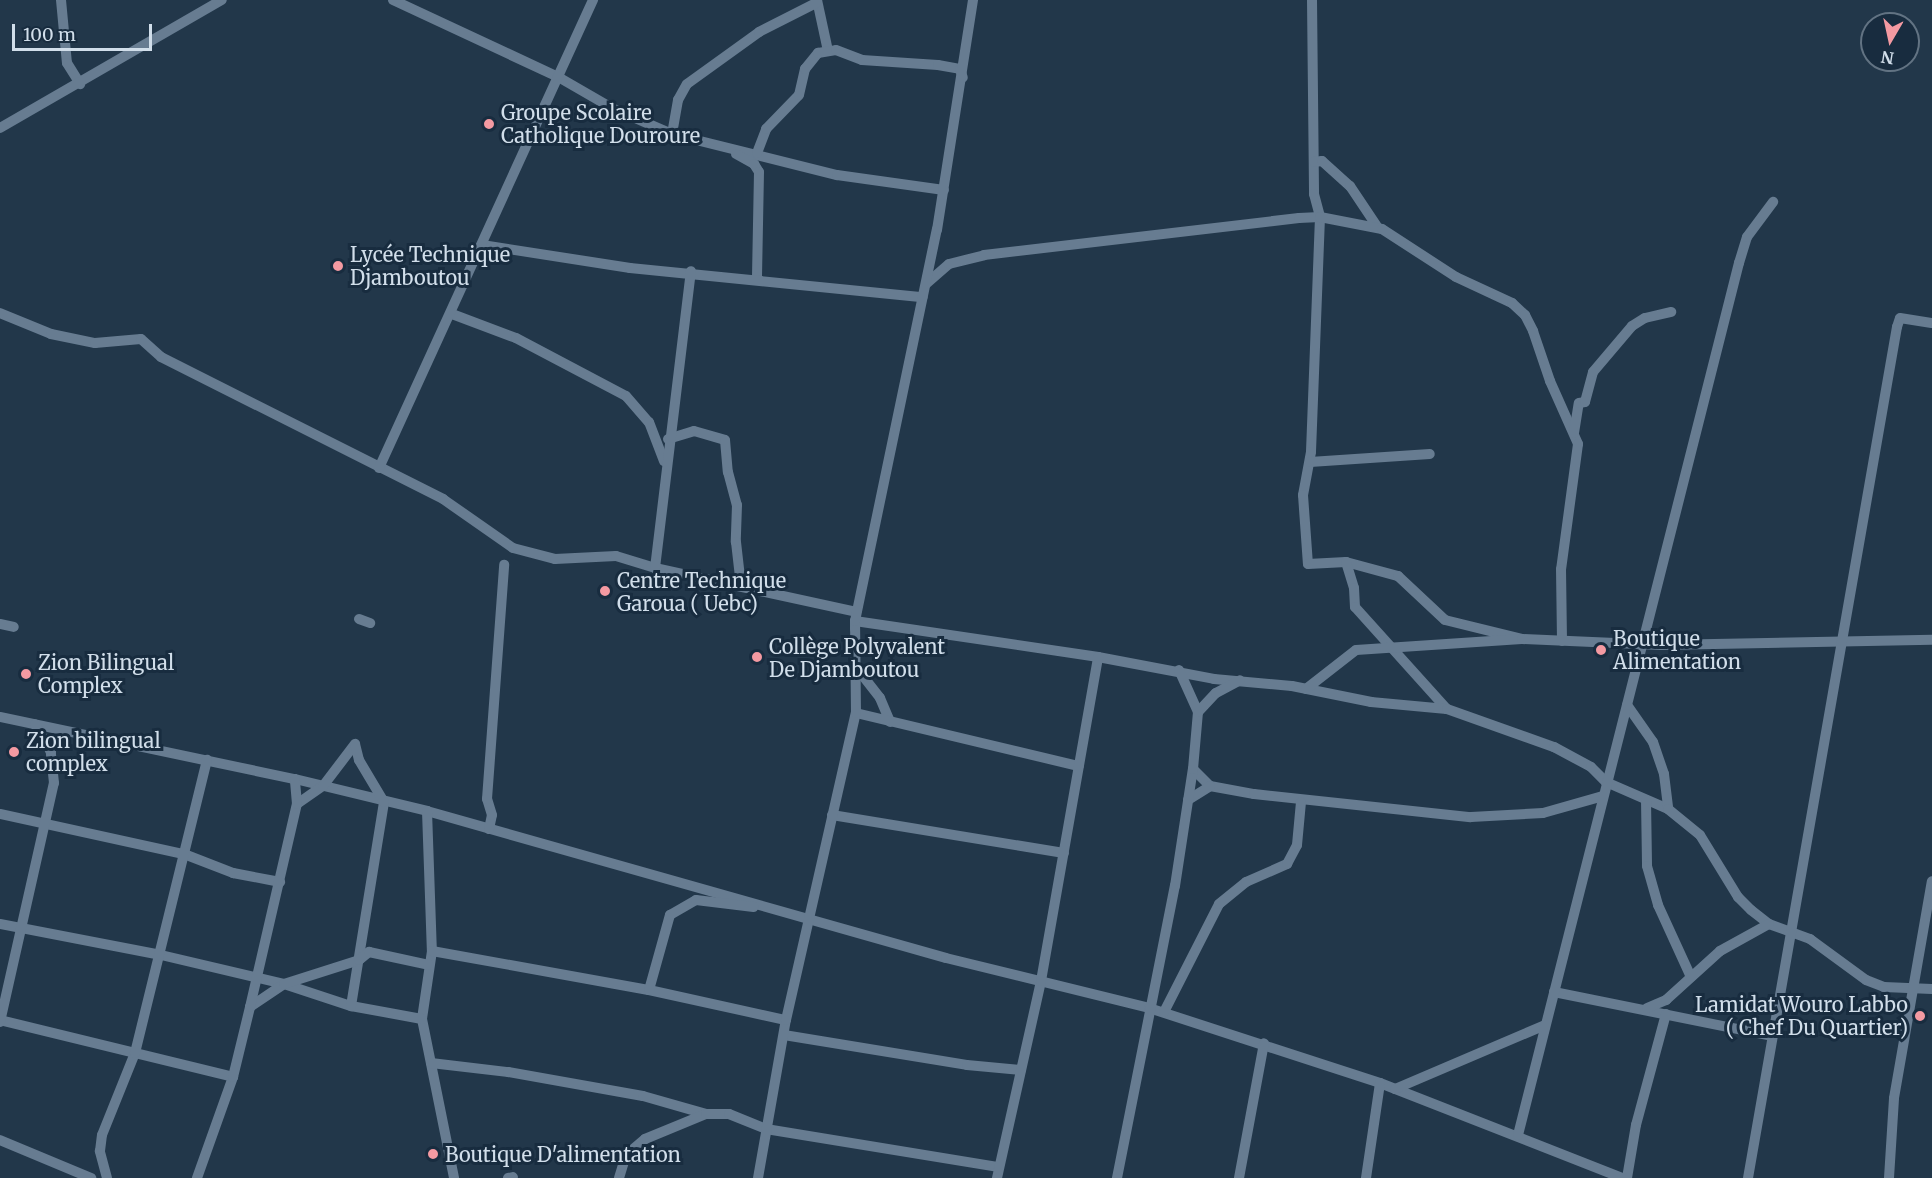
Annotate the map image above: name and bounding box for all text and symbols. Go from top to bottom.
scale bar [15,12,154,50]
north arrow [1860,12,1920,72]
text: 100 m [23,23,76,46]
text: N [1880,47,1895,69]
place label: Groupe Scolaire Catholique Douroure [501,100,700,147]
marker: Groupe Scolaire Catholique Douroure [482,117,496,131]
place label: Lycée Technique Djamboutou [350,243,510,290]
marker: Lycée Technique Djamboutou [331,259,345,273]
place label: Centre Technique Garoua ( Uebc) [617,568,786,615]
marker: Centre Technique Garoua ( Uebc) [598,584,612,598]
place label: Boutique Alimentation [1613,626,1741,673]
place label: Collège Polyvalent De Djamboutou [769,634,945,681]
marker: Boutique Alimentation [1594,643,1608,657]
place label: Zion Bilingual Complex [38,650,174,697]
marker: Collège Polyvalent De Djamboutou [750,650,764,664]
marker: Zion Bilingual Complex [19,667,33,681]
place label: Zion bilingual complex [26,728,161,775]
marker: Zion bilingual complex [7,745,21,759]
place label: Lamidat Wouro Labbo ( Chef Du Quartier) [1695,993,1908,1040]
marker: Lamidat Wouro Labbo ( Chef Du Quartier) [1913,1009,1927,1023]
place label: Boutique D'alimentation [445,1142,681,1166]
marker: Boutique D'alimentation [426,1147,440,1161]

